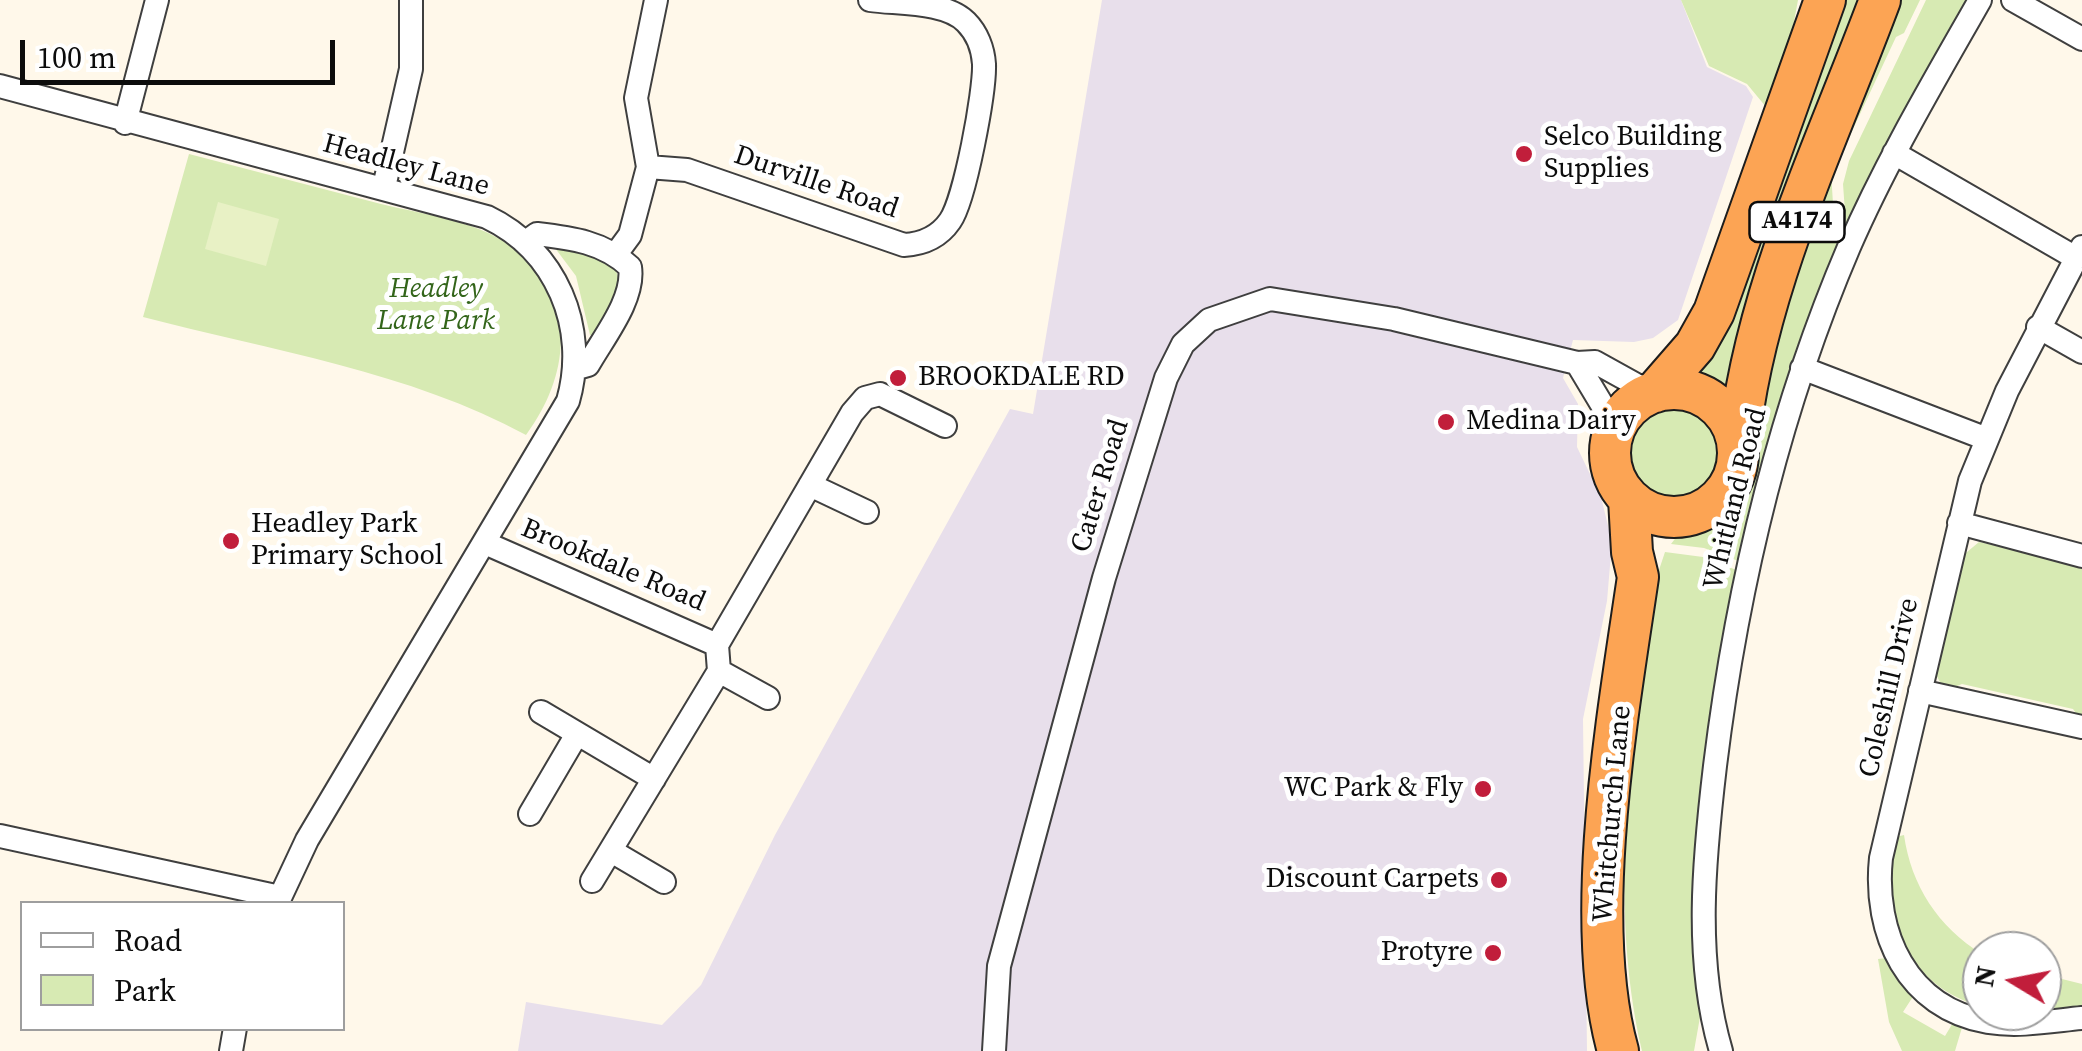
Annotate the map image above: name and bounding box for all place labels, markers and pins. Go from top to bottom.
place label: Selco Building Supplies [1544,121,1722,187]
marker: Selco Building Supplies [1513,143,1535,165]
place label: BROOKDALE RD [918,361,1125,395]
marker: BROOKDALE RD [887,367,909,389]
place label: Medina Dairy [1466,405,1636,439]
marker: Medina Dairy [1435,411,1457,433]
place label: Headley Park Primary School [251,508,443,574]
marker: Headley Park Primary School [220,530,242,552]
place label: WC Park & Fly [1284,772,1463,806]
marker: WC Park & Fly [1472,778,1494,800]
place label: Discount Carpets [1266,863,1479,897]
marker: Discount Carpets [1488,869,1510,891]
place label: Protyre [1381,936,1473,970]
marker: Protyre [1482,942,1504,964]

